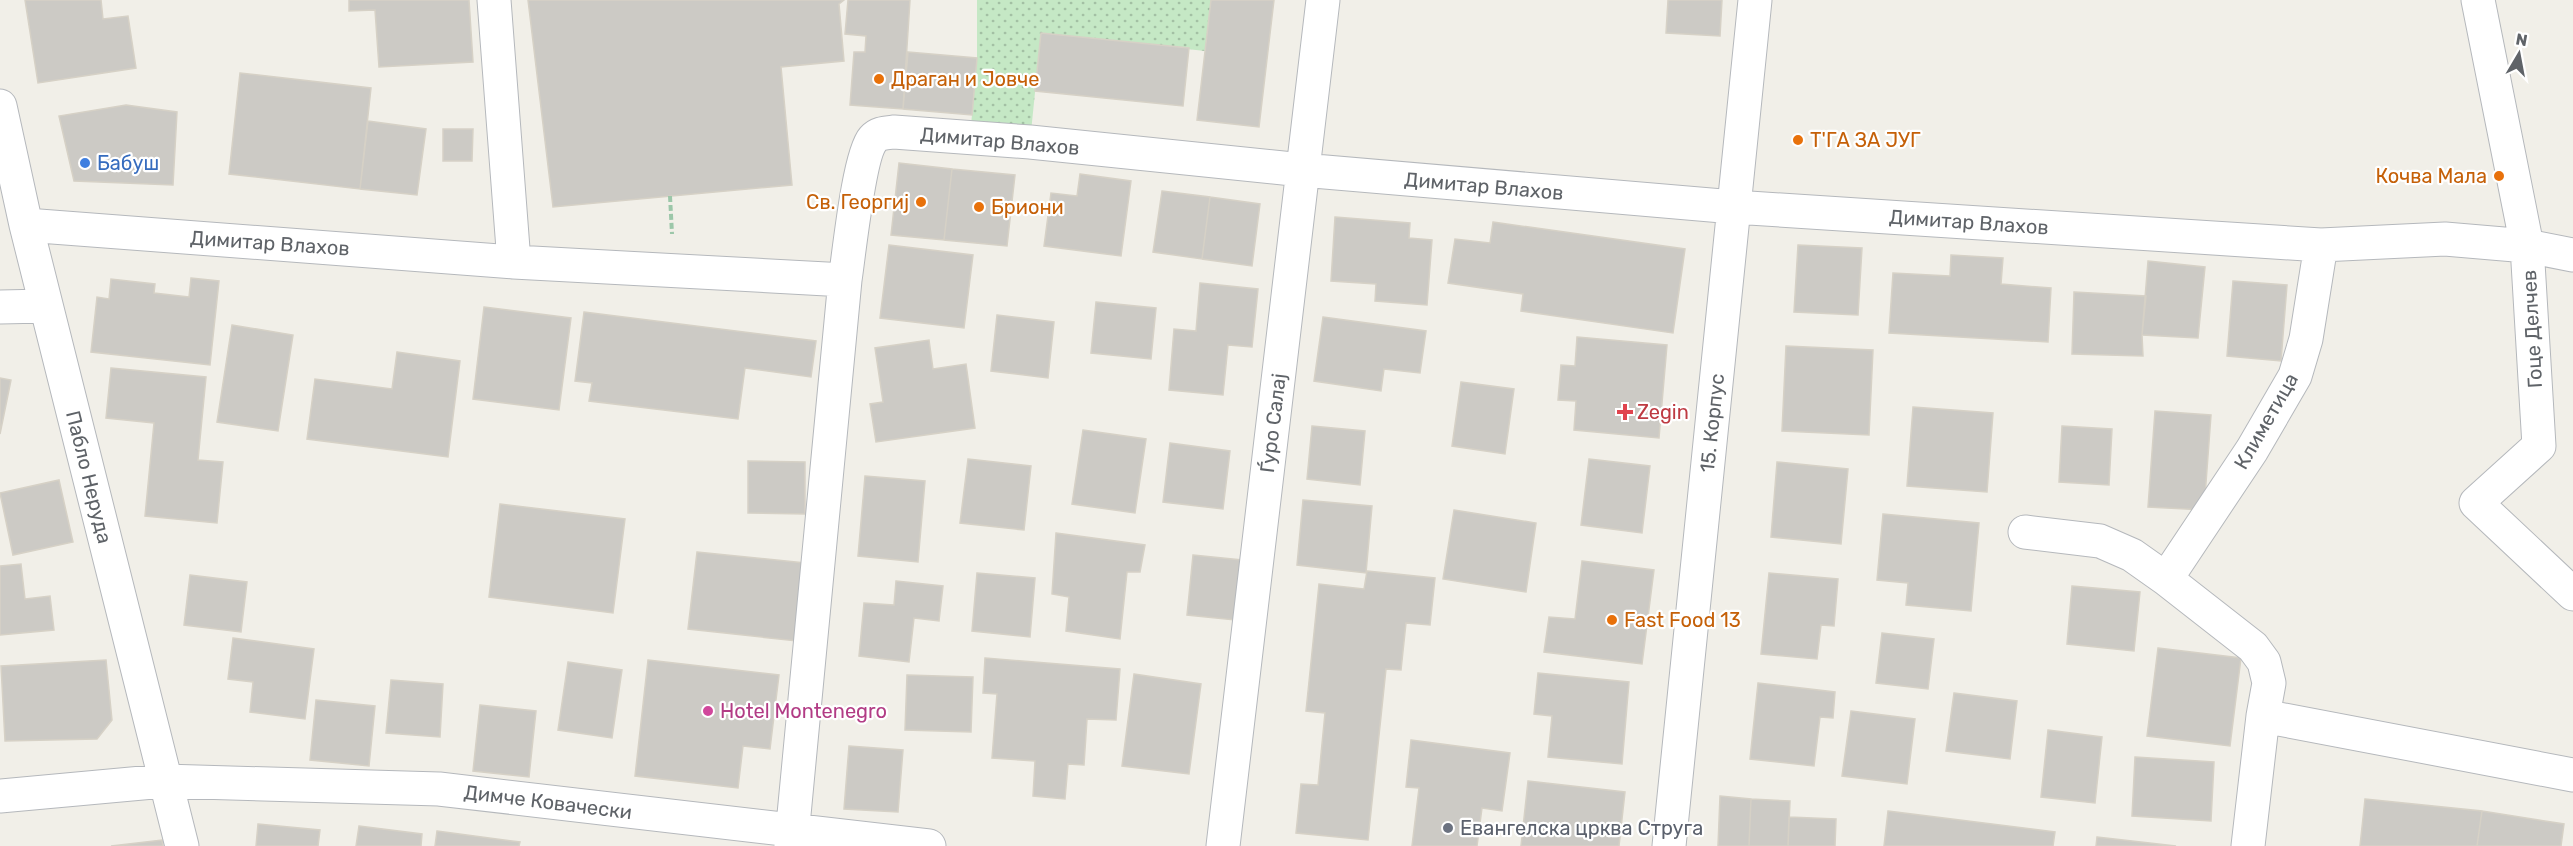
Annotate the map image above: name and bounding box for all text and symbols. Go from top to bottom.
north arrow [2489,24,2549,84]
text: N [2514,29,2529,50]
place label: Драган и Јовче [891,67,1040,91]
marker: Драган и Јовче [872,72,886,86]
street label: Димитар Влахов [919,122,1081,160]
place label: Т'ГА ЗА ЈУГ [1810,128,1921,152]
marker: Т'ГА ЗА ЈУГ [1791,133,1805,147]
place label: Бабуш [97,151,159,175]
marker: Бабуш [78,156,92,170]
place label: Кочва Мала [2376,164,2487,188]
street label: Димитар Влахов [1403,167,1565,205]
marker: Кочва Мала [2492,169,2506,183]
place label: Св. Георгиј [806,190,909,214]
marker: Св. Георгиј [914,195,928,209]
place label: Бриони [991,195,1064,219]
marker: Бриони [972,200,986,214]
street label: Димитар Влахов [1888,204,2050,240]
street label: Димитар Влахов [189,225,351,261]
street label: Гоце Делчев [2517,269,2547,389]
street label: Климетица [2229,369,2303,473]
street label: Ѓуро Салај [1255,372,1291,474]
street label: 15. Корпус [1695,372,1729,474]
place label: Zegin [1637,400,1689,424]
marker: Zegin [1618,405,1632,419]
street label: Пабло Неруда [61,408,117,546]
place label: Fast Food 13 [1624,608,1741,632]
marker: Fast Food 13 [1605,613,1619,627]
place label: Hotel Montenegro [720,699,887,723]
marker: Hotel Montenegro [701,704,715,718]
street label: Димче Ковачески [463,780,633,824]
place label: Евангелска црква Струга [1460,816,1703,840]
marker: Евангелска црква Струга [1441,821,1455,835]

